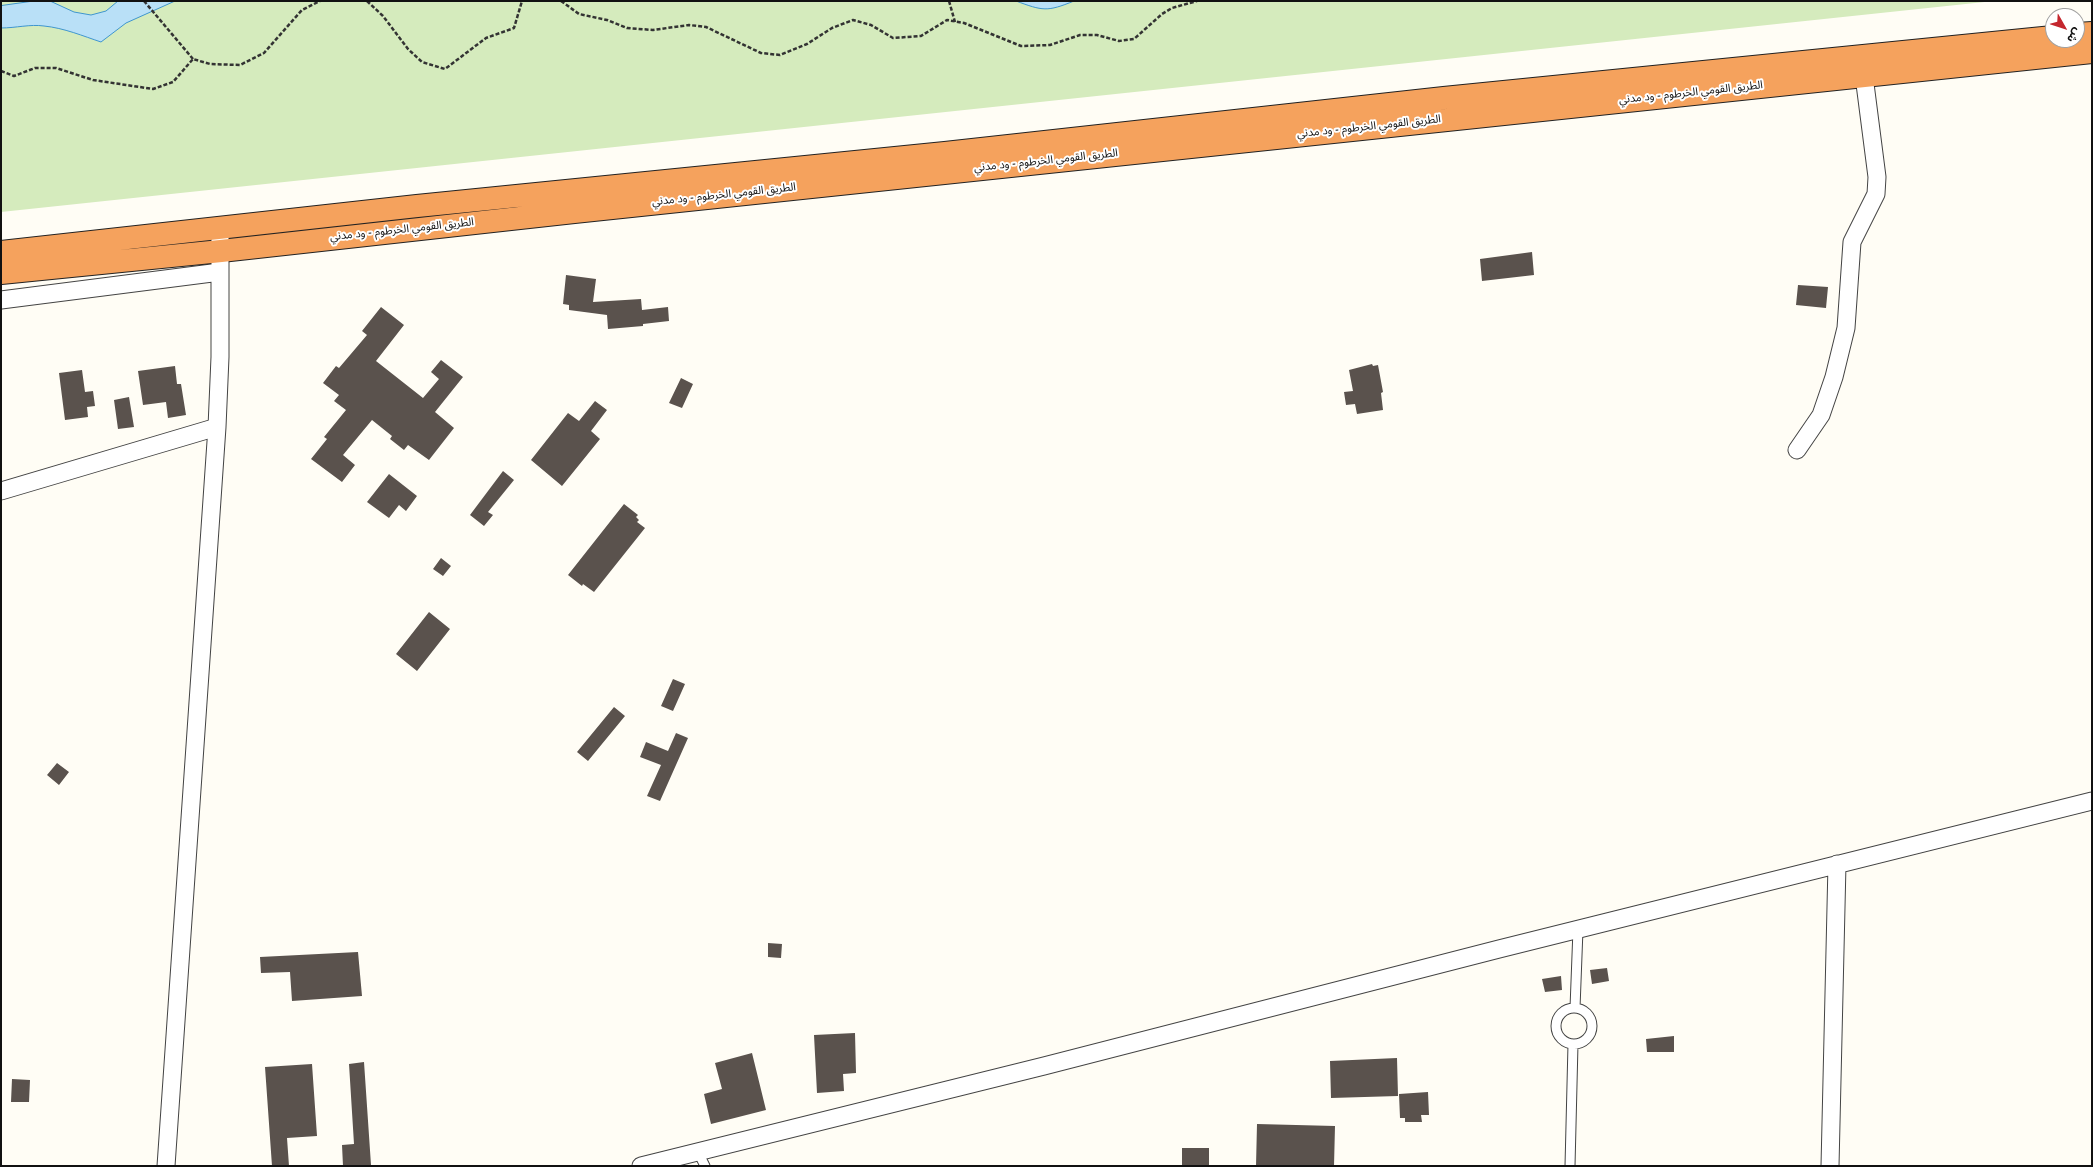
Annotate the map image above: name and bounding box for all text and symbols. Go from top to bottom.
north arrow [2045,8,2085,48]
text: ش [2060,22,2088,48]
street label: الطريق القومي الخرطوم - ود مدني [1618,80,1764,108]
street label: الطريق القومي الخرطوم - ود مدني [1296,114,1442,142]
street label: الطريق القومي الخرطوم - ود مدني [973,148,1119,176]
street label: الطريق القومي الخرطوم - ود مدني [651,182,797,210]
street label: الطريق القومي الخرطوم - ود مدني [329,217,475,245]

